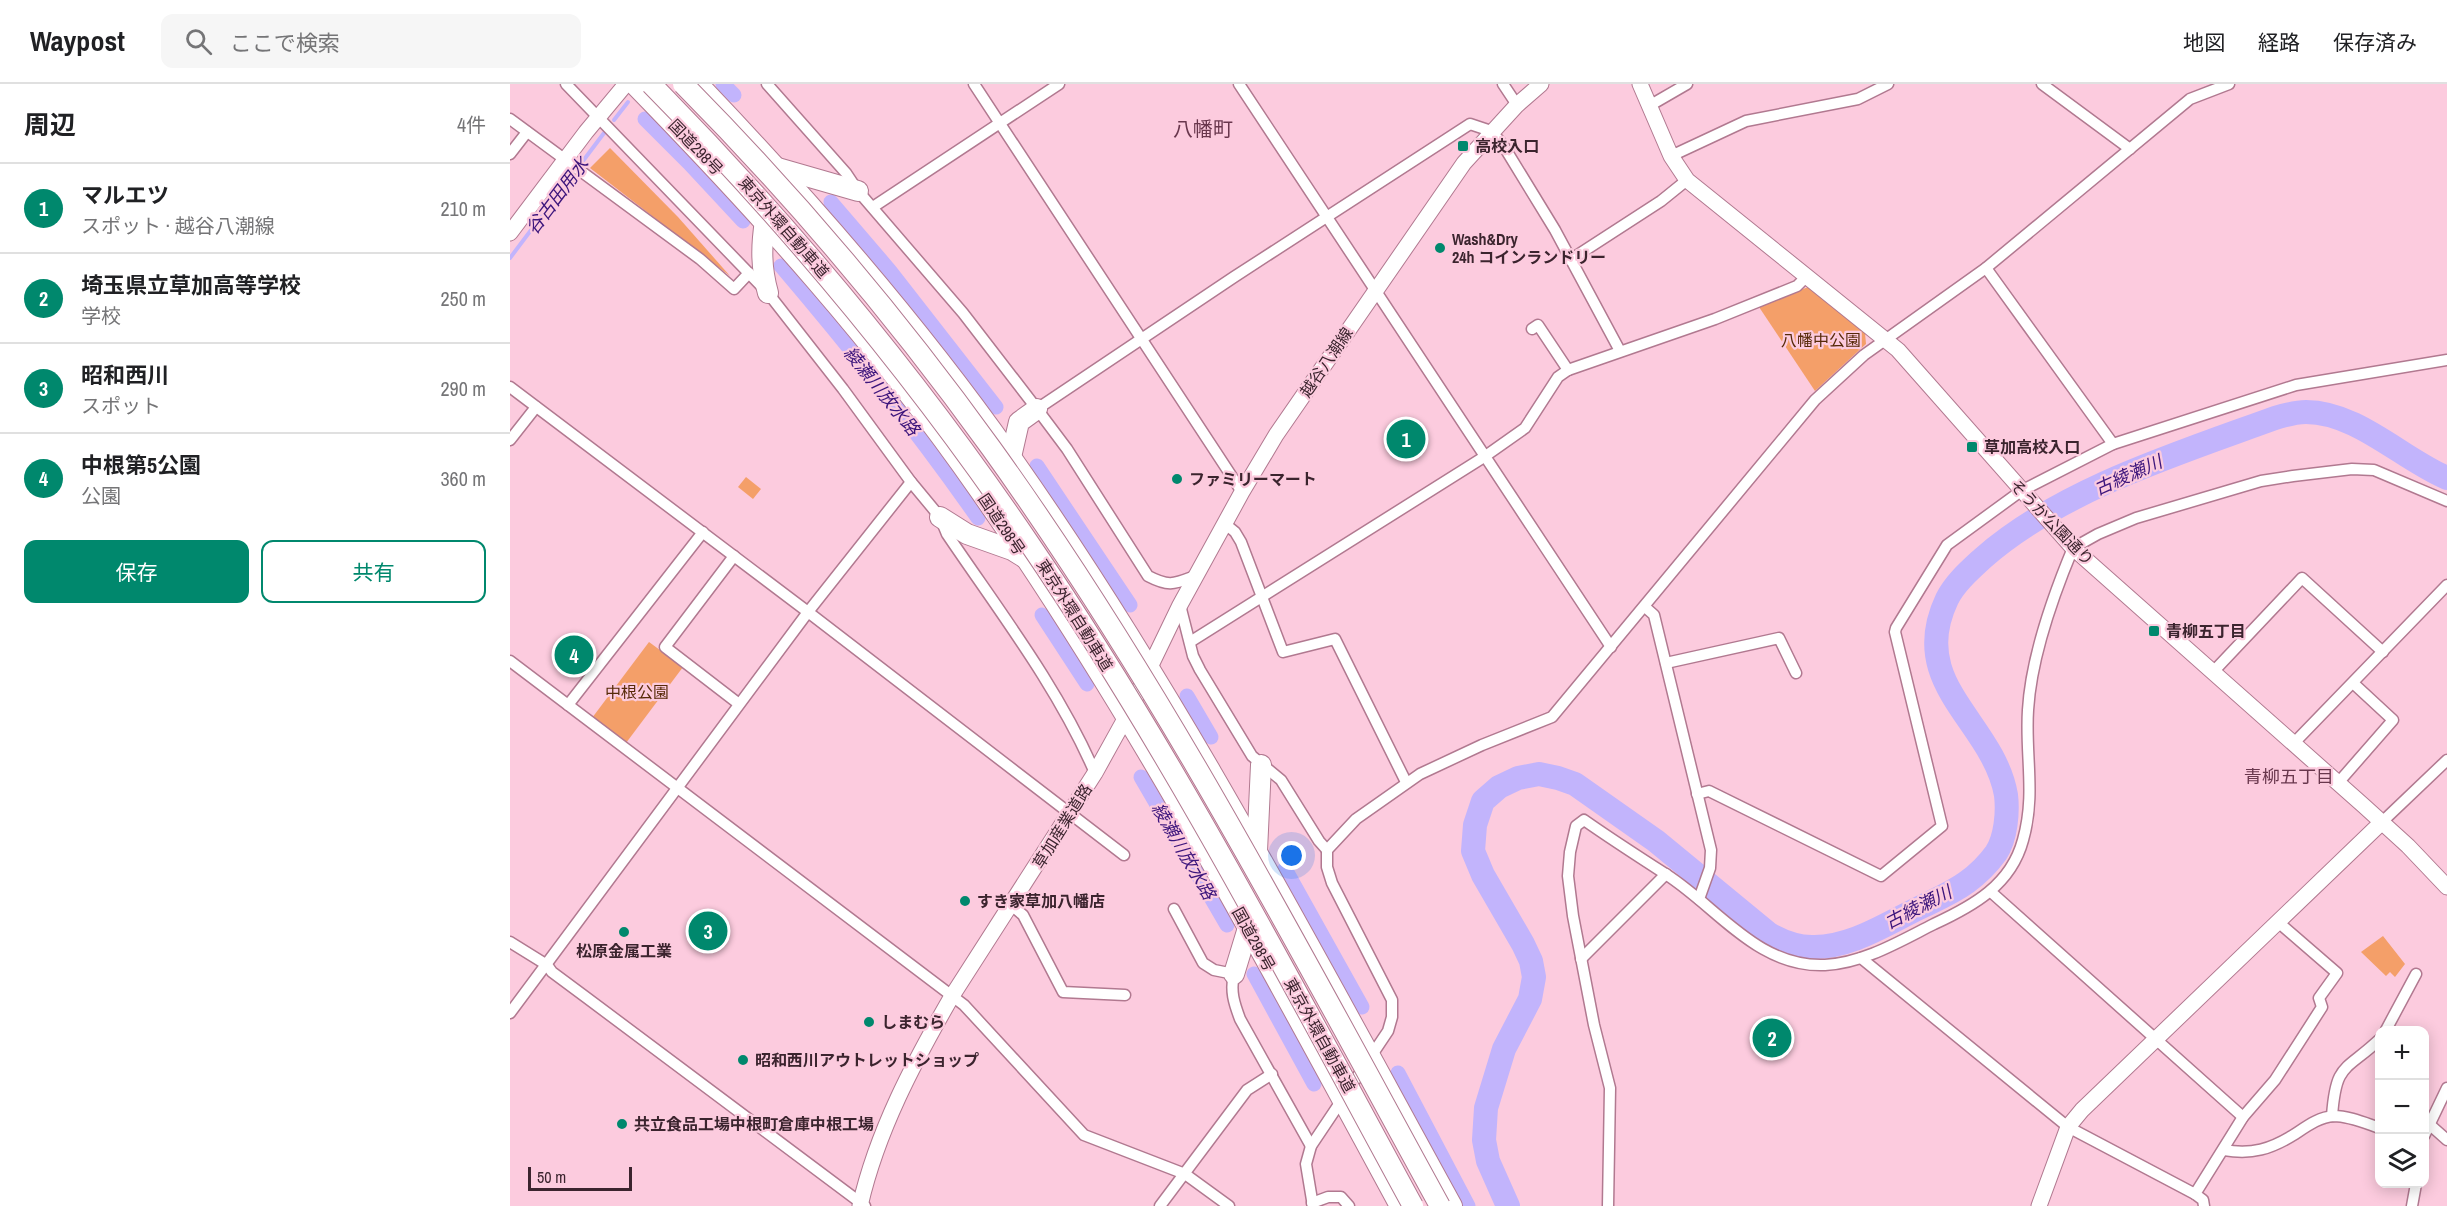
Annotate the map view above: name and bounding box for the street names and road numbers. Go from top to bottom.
street label: 国道298号 [664,114,728,180]
street label: 東京外環自動車道 [734,171,834,283]
street label: 越谷八潮線 [1295,323,1357,401]
street label: そうか公園通り [2005,474,2099,570]
street label: 国道298号 [973,489,1031,559]
street label: 東京外環自動車道 [1032,555,1118,675]
street label: 草加産業道路 [1027,779,1097,873]
street label: 国道298号 [1227,903,1281,975]
street label: 東京外環自動車道 [1279,974,1361,1096]

